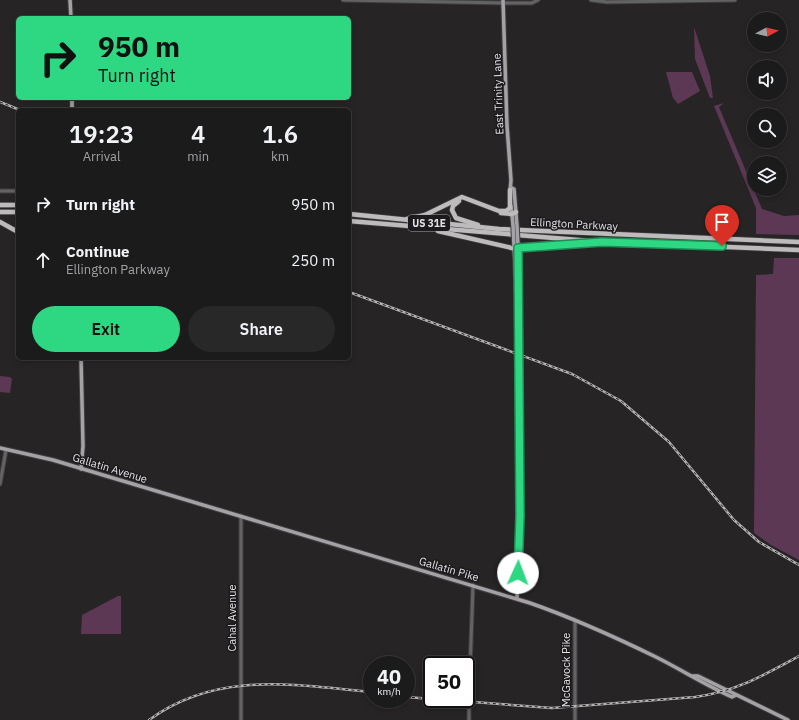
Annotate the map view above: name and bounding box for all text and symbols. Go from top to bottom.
north arrow [747,12,787,52]
map controls [747,12,787,196]
text: 950 m [98,28,180,65]
icon: right [32,32,84,84]
street label: East Trinity Lane [490,53,506,135]
button: sound [747,60,787,100]
text: Turn right [98,64,176,87]
button: search [747,108,787,148]
text: 19:23 [69,118,134,150]
text: 4 [191,118,205,150]
text: 1.6 [262,118,298,150]
text: Arrival [83,148,121,165]
text: min [187,148,209,165]
text: km [271,148,289,165]
button: layers [747,156,787,196]
icon: right [32,193,54,215]
text: Turn right [66,195,135,214]
text: 950 m [291,195,335,214]
pin [705,205,739,246]
icon: arrive [711,211,733,233]
road number: US 31E [408,215,450,231]
street label: Ellington Parkway [530,215,619,233]
text: Continue [66,242,130,261]
icon: ahead [32,249,54,271]
text: 250 m [291,251,335,270]
text: Ellington Parkway [66,261,170,278]
button: Exit [32,306,180,352]
button: Share [188,306,335,352]
street label: Gallatin Avenue [71,450,149,486]
position arrow [497,552,539,594]
street label: Gallatin Pike [417,554,481,584]
street label: Cahal Avenue [225,584,239,652]
street label: McGavock Pike [559,633,573,707]
speed limit sign: 50 [423,656,475,708]
text: 40 [377,663,401,690]
text: km/h [377,685,401,698]

